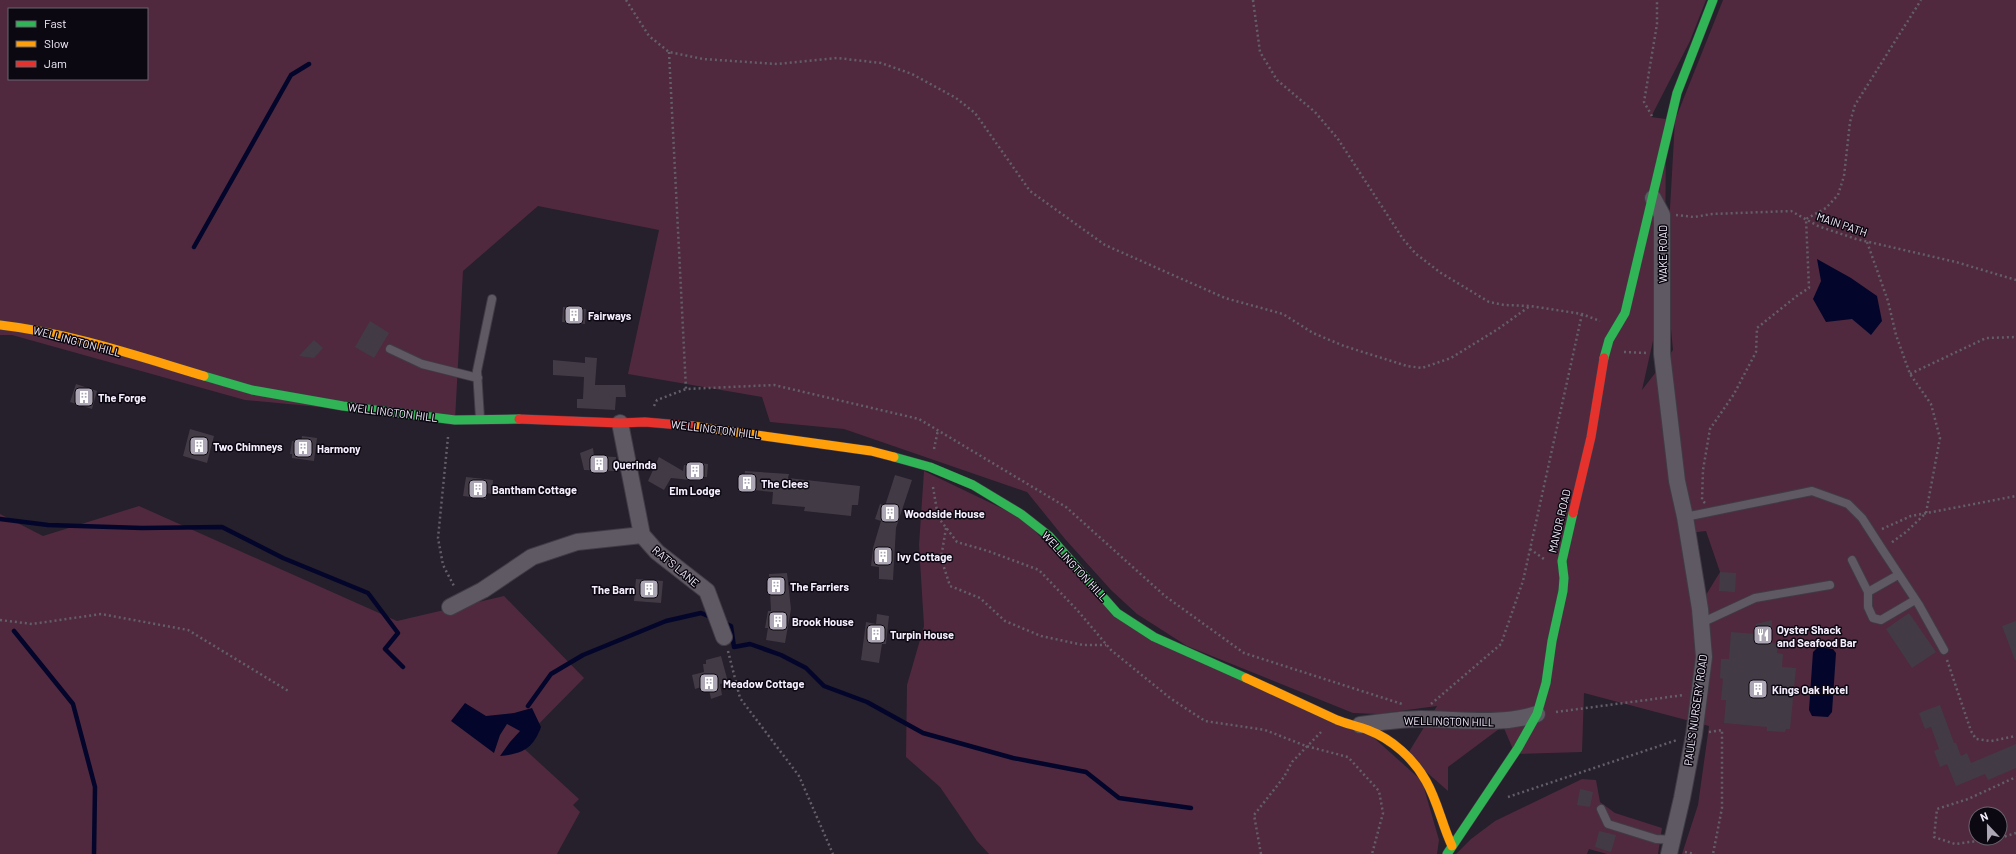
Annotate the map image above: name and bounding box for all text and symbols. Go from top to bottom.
legend [8,8,148,80]
text: Fast [44,16,67,30]
text: Slow [44,36,69,50]
text: Jam [44,56,67,70]
street label: MAIN PATH [1815,209,1869,239]
street label: WAKE ROAD [1656,225,1669,283]
building icon: Fairways [563,304,585,326]
place label: Fairways [588,309,632,322]
street label: WELLINGTON HILL [32,323,122,359]
building icon: The Forge [73,386,95,408]
place label: The Forge [98,391,146,404]
street label: WELLINGTON HILL [347,400,439,424]
street label: WELLINGTON HILL [670,417,762,441]
building icon: Two Chimneys [188,435,210,457]
building icon: Harmony [292,437,314,459]
place label: Two Chimneys [213,440,283,453]
place label: Harmony [317,442,361,455]
building icon: Querinda [588,453,610,475]
place label: Querinda [613,458,657,471]
building icon: Elm Lodge [684,460,706,482]
building icon: The Clees [736,472,758,494]
place label: The Clees [761,477,809,490]
building icon: Bantham Cottage [467,478,489,500]
place label: Bantham Cottage [492,483,577,496]
place label: Elm Lodge [669,484,721,497]
street label: MANOR ROAD [1545,488,1573,554]
building icon: Woodside House [879,502,901,524]
place label: Woodside House [904,507,985,520]
street label: WELLINGTON HILL [1039,529,1111,603]
street label: RAT'S LANE [650,543,702,589]
building icon: Ivy Cottage [872,545,894,567]
place label: Ivy Cottage [897,550,952,563]
building icon: The Farriers [765,575,787,597]
building icon: The Barn [638,578,660,600]
place label: The Farriers [790,580,849,593]
place label: The Barn [592,583,635,596]
building icon: Brook House [767,610,789,632]
place label: Brook House [792,615,854,628]
building icon: Turpin House [865,623,887,645]
place label: Oyster Shack and Seafood Bar [1777,623,1858,649]
restaurant icon: Oyster Shack and Seafood Bar [1752,624,1774,646]
place label: Turpin House [890,628,954,641]
street label: PAUL'S NURSERY ROAD [1681,653,1709,767]
building icon: Meadow Cottage [698,672,720,694]
place label: Meadow Cottage [723,677,804,690]
building icon: Kings Oak Hotel [1747,678,1769,700]
place label: Kings Oak Hotel [1772,683,1848,696]
street label: WELLINGTON HILL [1404,714,1494,728]
north arrow [1968,806,2008,846]
text: N [1978,809,1990,824]

